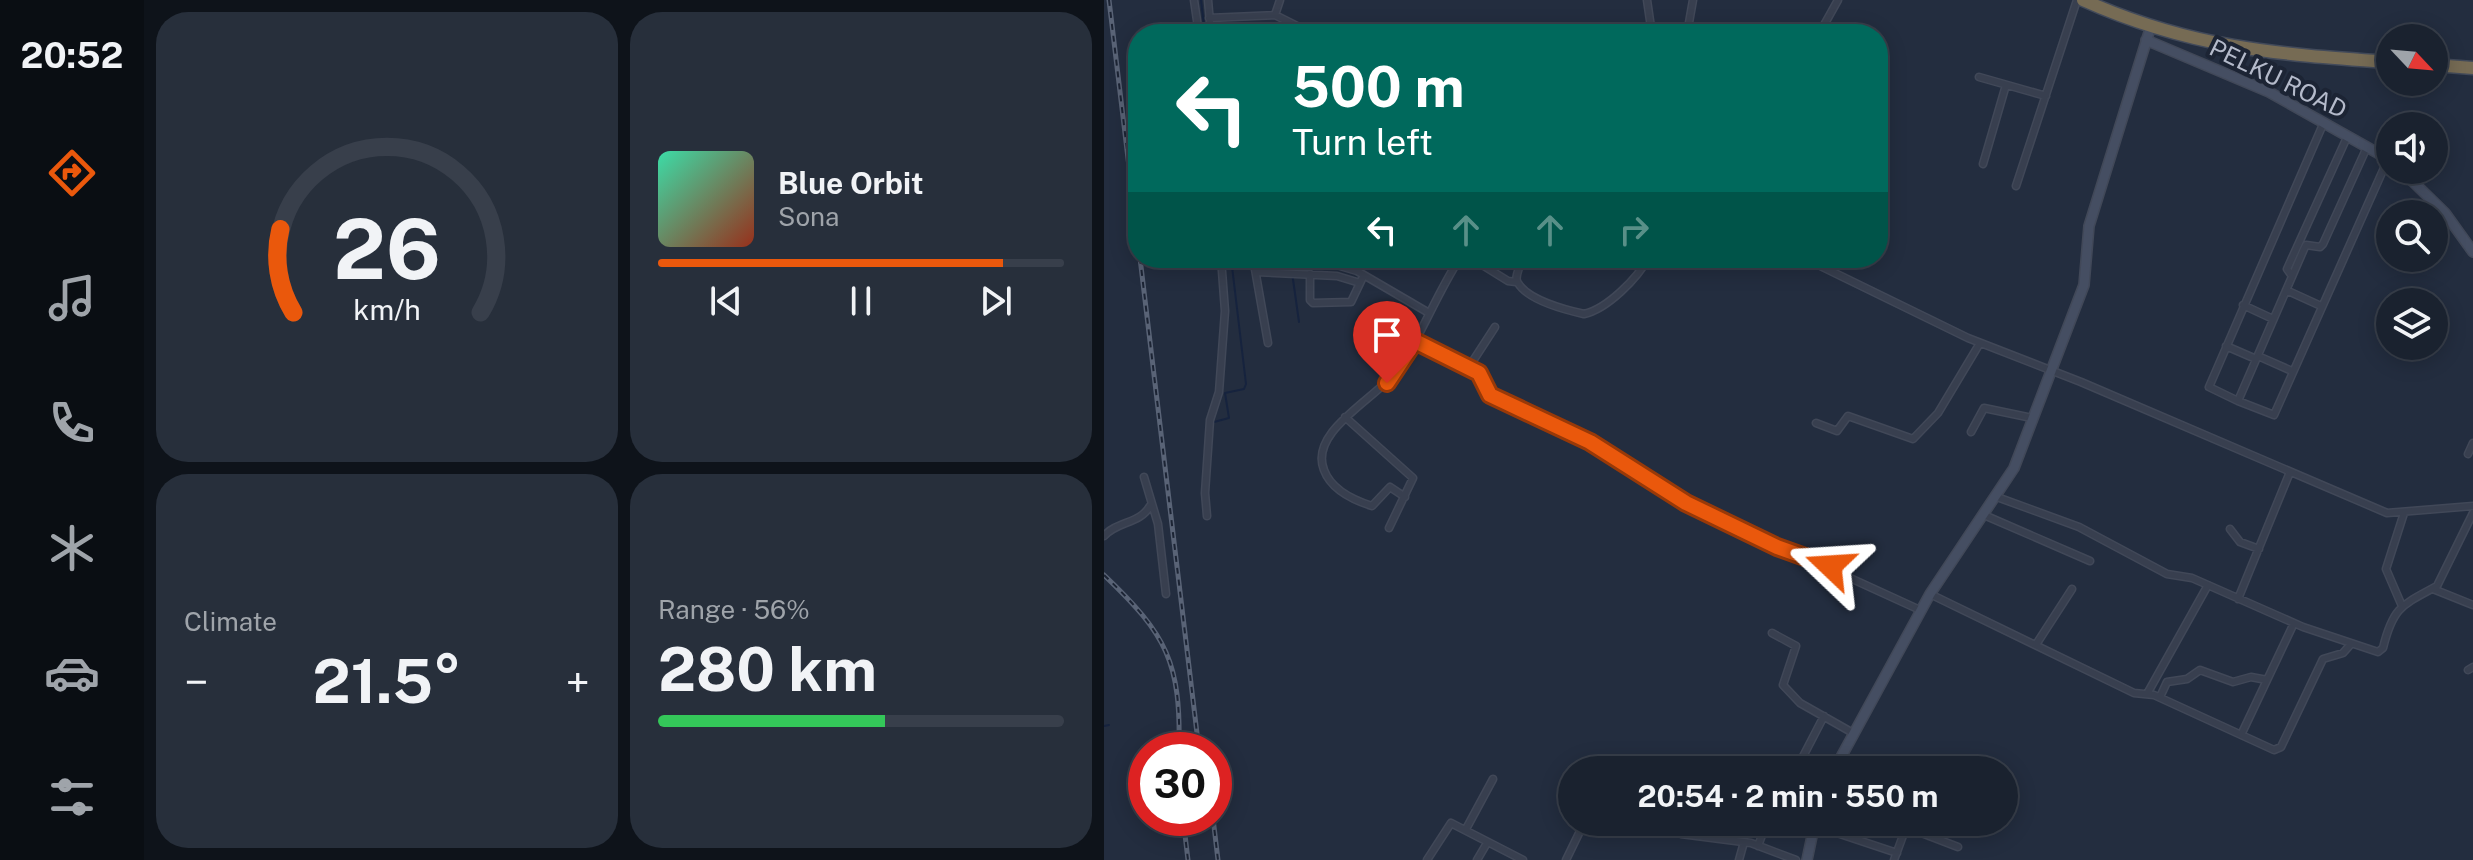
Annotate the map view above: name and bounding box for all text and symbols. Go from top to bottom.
north arrow [2376,24,2448,96]
map controls [2376,24,2448,360]
street label: PELKU ROAD [2205,33,2352,123]
text: 20:52 [21,34,123,76]
text: 500 m [1292,54,1465,120]
icon: left [1160,56,1264,160]
button: sound [2376,112,2448,184]
text: Turn left [1292,121,1433,163]
icon: directions [44,145,100,201]
text: Blue Orbit [778,165,924,201]
text: 26 [333,199,441,297]
button: search [2376,200,2448,272]
text: Sona [778,201,839,232]
icon: left [1360,208,1404,252]
icon: ahead [1444,208,1488,252]
icon: ahead [1528,208,1572,252]
icon: right [1612,208,1656,252]
icon: music [44,270,100,326]
icon: previous [704,279,748,323]
icon: pause [839,279,883,323]
icon: next [974,279,1018,323]
button: layers [2376,288,2448,360]
text: km/h [353,293,421,326]
pin [1353,301,1421,383]
icon: arrive [1365,313,1409,357]
icon: phone [44,395,100,451]
icon: climate [44,520,100,576]
position arrow [1788,524,1872,608]
text: Range · 56% [658,594,810,625]
text: Climate [184,606,277,637]
text: 280 km [658,634,877,705]
icon: car [44,645,100,701]
text: 21.5° [313,646,461,717]
text: − [184,656,208,708]
text: + [566,656,590,708]
speed limit sign: 30 [1128,732,1232,836]
icon: filters [44,769,100,825]
text: 20:54 · 2 min · 550 m [1638,778,1938,814]

